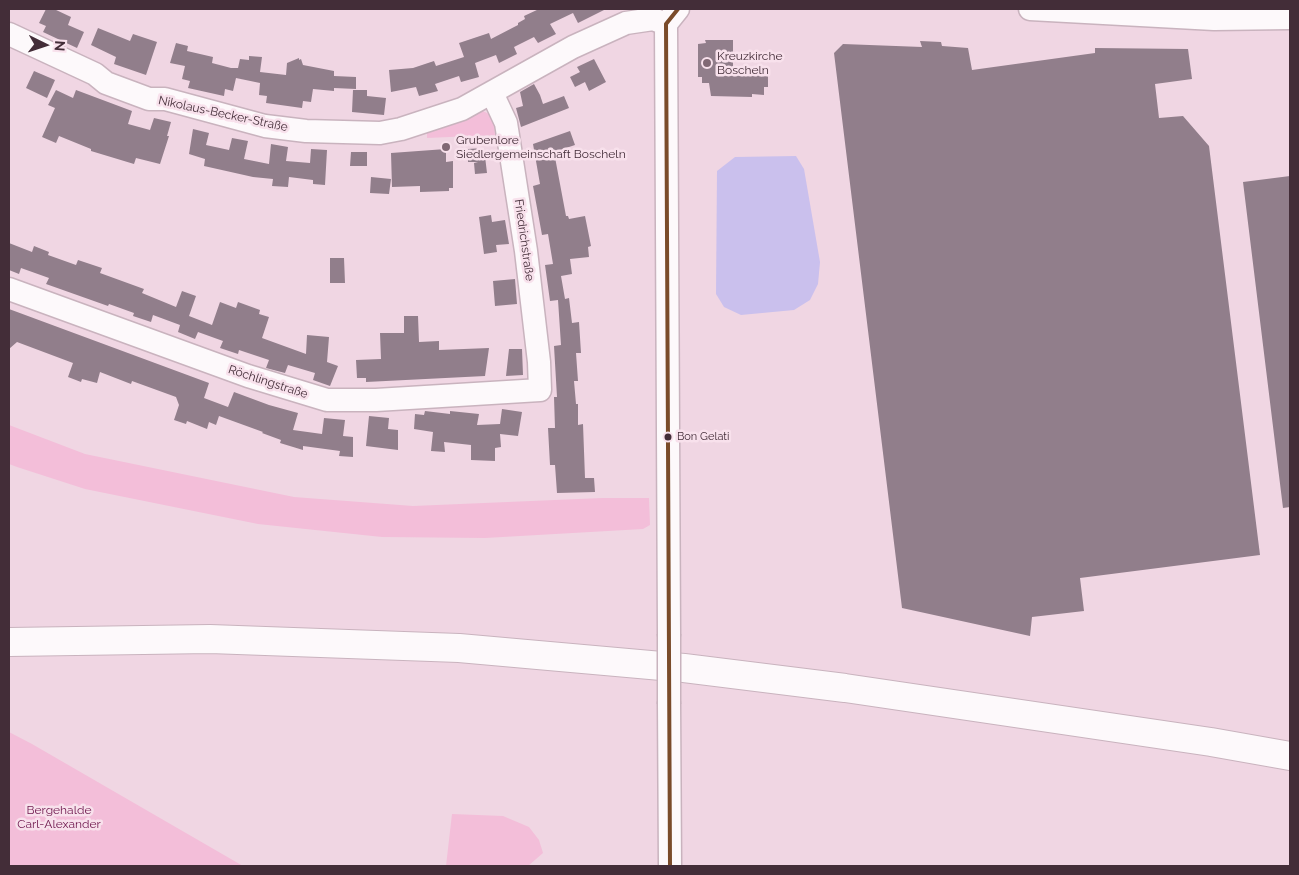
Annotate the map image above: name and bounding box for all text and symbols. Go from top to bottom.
north arrow [20,20,70,70]
text: N [52,40,68,52]
place label: Kreuzkirche Boscheln [717,49,782,77]
marker: Kreuzkirche Boscheln [701,57,713,69]
street label: Nikolaus-Becker-Straße [157,93,289,135]
place label: Grubenlore Siedlergemeinschaft Boscheln [456,133,626,161]
marker: Grubenlore Siedlergemeinschaft Boscheln [440,141,452,153]
street label: Friedrichstraße [511,198,537,282]
street label: Röchlingstraße [226,362,310,402]
place label: Bon Gelati [677,430,729,444]
marker: Bon Gelati [663,432,673,442]
park label: Bergehalde Carl-Alexander [17,803,101,831]

